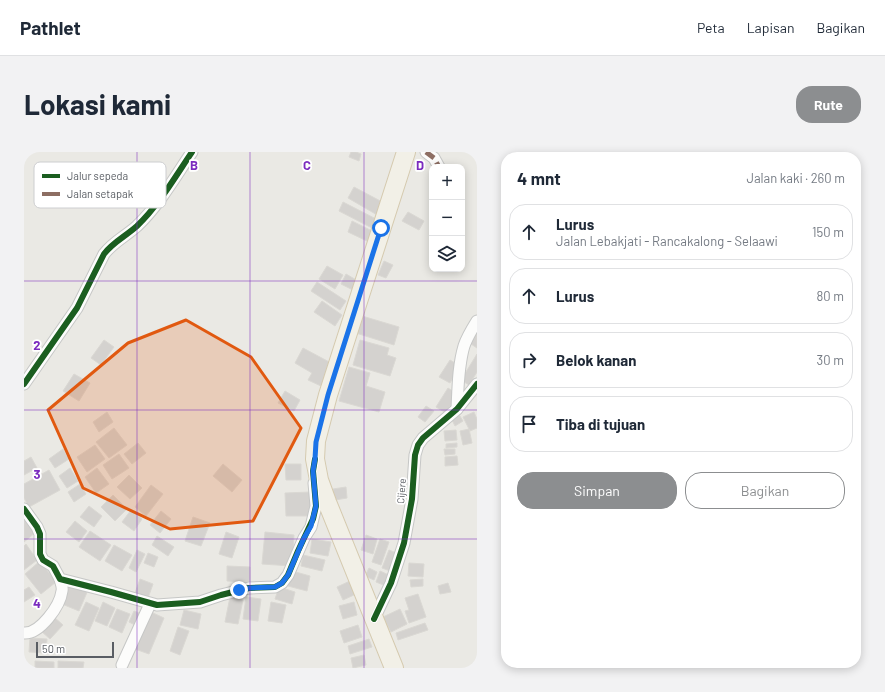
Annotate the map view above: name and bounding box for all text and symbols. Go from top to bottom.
text: Pathlet [20,16,81,39]
text: Peta [697,19,725,36]
text: Lapisan [747,19,795,36]
text: Bagikan [817,19,865,36]
button: Rute [796,86,861,123]
text: Lokasi kami [24,87,171,121]
text: B [190,157,198,173]
text: C [303,157,311,173]
text: D [416,157,424,173]
legend [34,162,166,208]
map controls [429,164,465,272]
button: + [429,164,465,200]
text: 4 mnt [517,168,561,188]
text: Jalur sepeda [67,169,128,182]
text: Jalan kaki · 260 m [746,170,845,186]
text: Jalan setapak [67,187,134,200]
button: − [429,200,465,236]
text: Lurus [556,215,594,233]
route start [372,219,390,237]
icon: ahead [518,221,540,243]
text: 150 m [812,224,844,240]
text: Jalan Lebakjati - Rancakalong - Selaawi [556,233,778,249]
button: layers [429,236,465,272]
icon: ahead [518,285,540,307]
text: Lurus [556,287,594,305]
text: 80 m [817,288,844,304]
text: 2 [33,337,41,353]
icon: right [518,349,540,371]
text: Belok kanan [556,351,636,369]
text: 30 m [817,352,844,368]
icon: arrive [518,413,540,435]
text: Tiba di tujuan [556,415,645,433]
text: 3 [33,466,41,482]
button: Simpan [517,472,677,509]
button: Bagikan [685,472,845,509]
street label: Cijere [394,478,408,504]
route end [230,581,248,599]
text: 4 [33,595,41,611]
scale bar [36,640,114,659]
text: 50 m [42,642,65,655]

